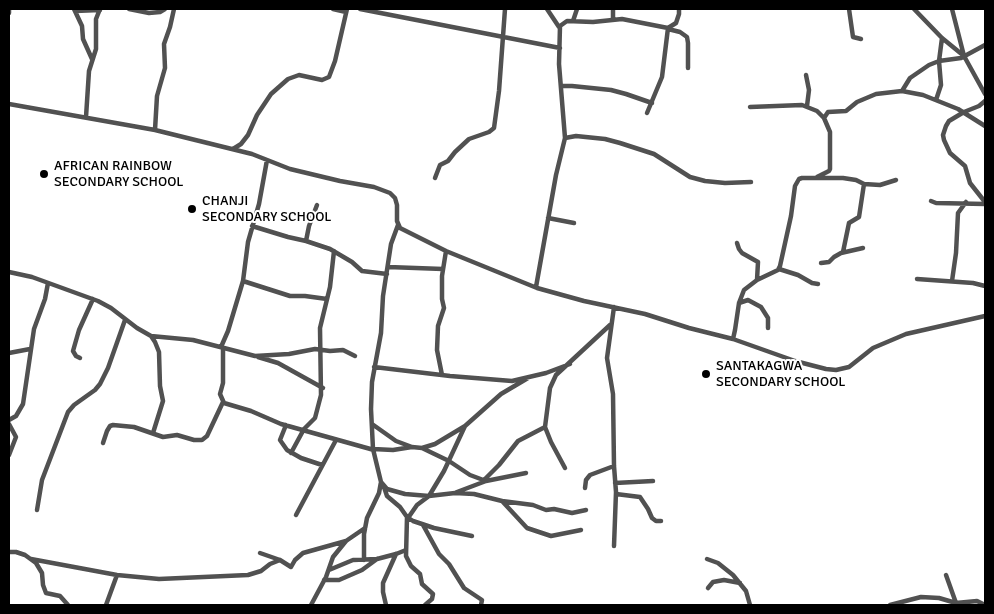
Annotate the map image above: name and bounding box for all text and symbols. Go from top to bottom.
place label: AFRICAN RAINBOW SECONDARY SCHOOL [54,158,184,190]
marker: AFRICAN RAINBOW SECONDARY SCHOOL [38,168,50,180]
place label: CHANJI SECONDARY SCHOOL [202,193,332,226]
marker: CHANJI SECONDARY SCHOOL [186,203,198,215]
place label: SANTAKAGWA SECONDARY SCHOOL [716,358,846,391]
marker: SANTAKAGWA SECONDARY SCHOOL [700,368,712,380]

